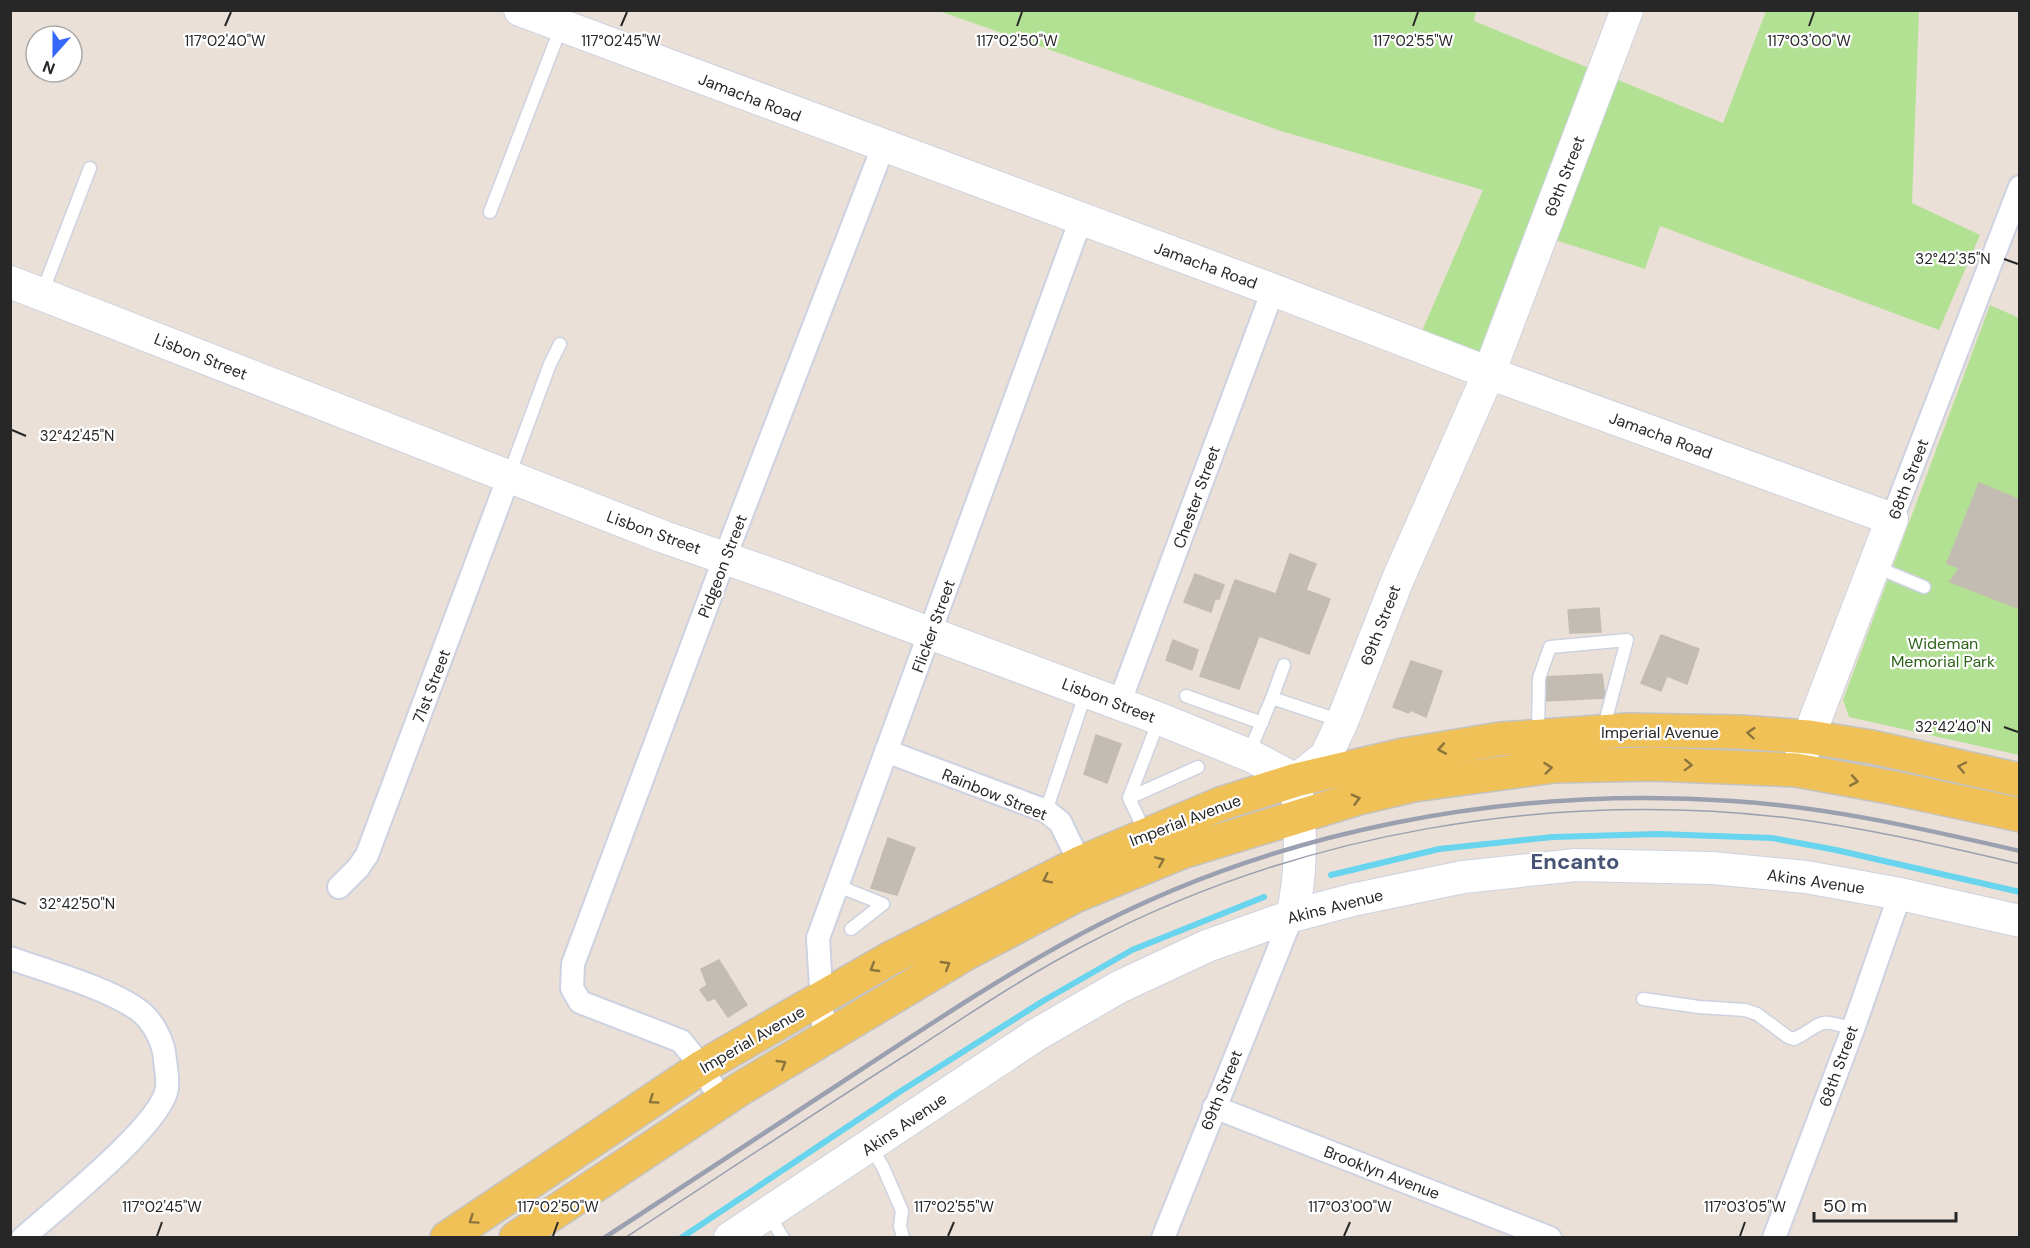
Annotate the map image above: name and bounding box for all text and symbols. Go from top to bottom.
north arrow [24,24,84,84]
text: 117°02'40"W [184,31,266,51]
text: 117°02'45"W [581,31,661,51]
text: 117°02'50"W [976,31,1058,51]
text: 117°02'55"W [1373,31,1454,51]
text: 117°03'00"W [1767,31,1851,51]
text: N [40,56,58,79]
street label: Jamacha Road [696,68,804,127]
street label: 69th Street [1539,133,1589,220]
street label: Jamacha Road [1151,237,1260,294]
text: 32°42'35"N [1915,249,1991,269]
street label: Lisbon Street [151,328,250,385]
street label: Jamacha Road [1606,407,1715,464]
text: 32°42'45"N [40,426,114,446]
street label: 68th Street [1883,436,1933,523]
street label: Chester Street [1168,443,1225,552]
street label: Lisbon Street [604,506,704,559]
street label: Pidgeon Street [693,511,752,621]
street label: Flicker Street [907,577,960,675]
street label: 69th Street [1355,582,1405,669]
park label: Wideman Memorial Park [1891,633,1995,672]
street label: 71st Street [408,646,455,726]
street label: Lisbon Street [1059,673,1159,728]
text: 32°42'40"N [1915,717,1991,737]
street label: Imperial Avenue [1601,722,1719,743]
one-way arrow [1746,726,1755,739]
one-way arrow [1437,742,1447,754]
one-way arrow [1684,759,1693,772]
one-way arrow [1958,761,1968,774]
one-way arrow [1543,762,1552,774]
street label: Rainbow Street [939,764,1051,825]
one-way arrow [1849,774,1858,786]
street label: Imperial Avenue [1126,790,1244,851]
one-way arrow [1350,794,1360,807]
district label: Encanto [1531,847,1619,876]
one-way arrow [1154,856,1165,868]
street label: Akins Avenue [1766,864,1866,899]
one-way arrow [1042,871,1053,883]
street label: Akins Avenue [1285,884,1385,929]
text: 32°42'50"N [39,894,115,914]
one-way arrow [870,961,880,973]
one-way arrow [940,961,950,973]
street label: Imperial Avenue [696,1001,808,1078]
street label: 68th Street [1814,1023,1863,1110]
street label: 69th Street [1196,1047,1247,1133]
one-way arrow [776,1060,786,1071]
street label: Akins Avenue [858,1088,951,1161]
one-way arrow [649,1093,660,1104]
street label: Brooklyn Avenue [1321,1141,1443,1204]
scale bar [1814,1185,1956,1223]
text: 50 m [1823,1194,1867,1218]
text: 117°02'45"W [122,1197,202,1217]
text: 117°02'50"W [517,1197,599,1217]
text: 117°02'55"W [914,1197,995,1217]
text: 117°03'00"W [1308,1197,1392,1217]
text: 117°03'05"W [1704,1197,1787,1217]
one-way arrow [469,1213,480,1224]

